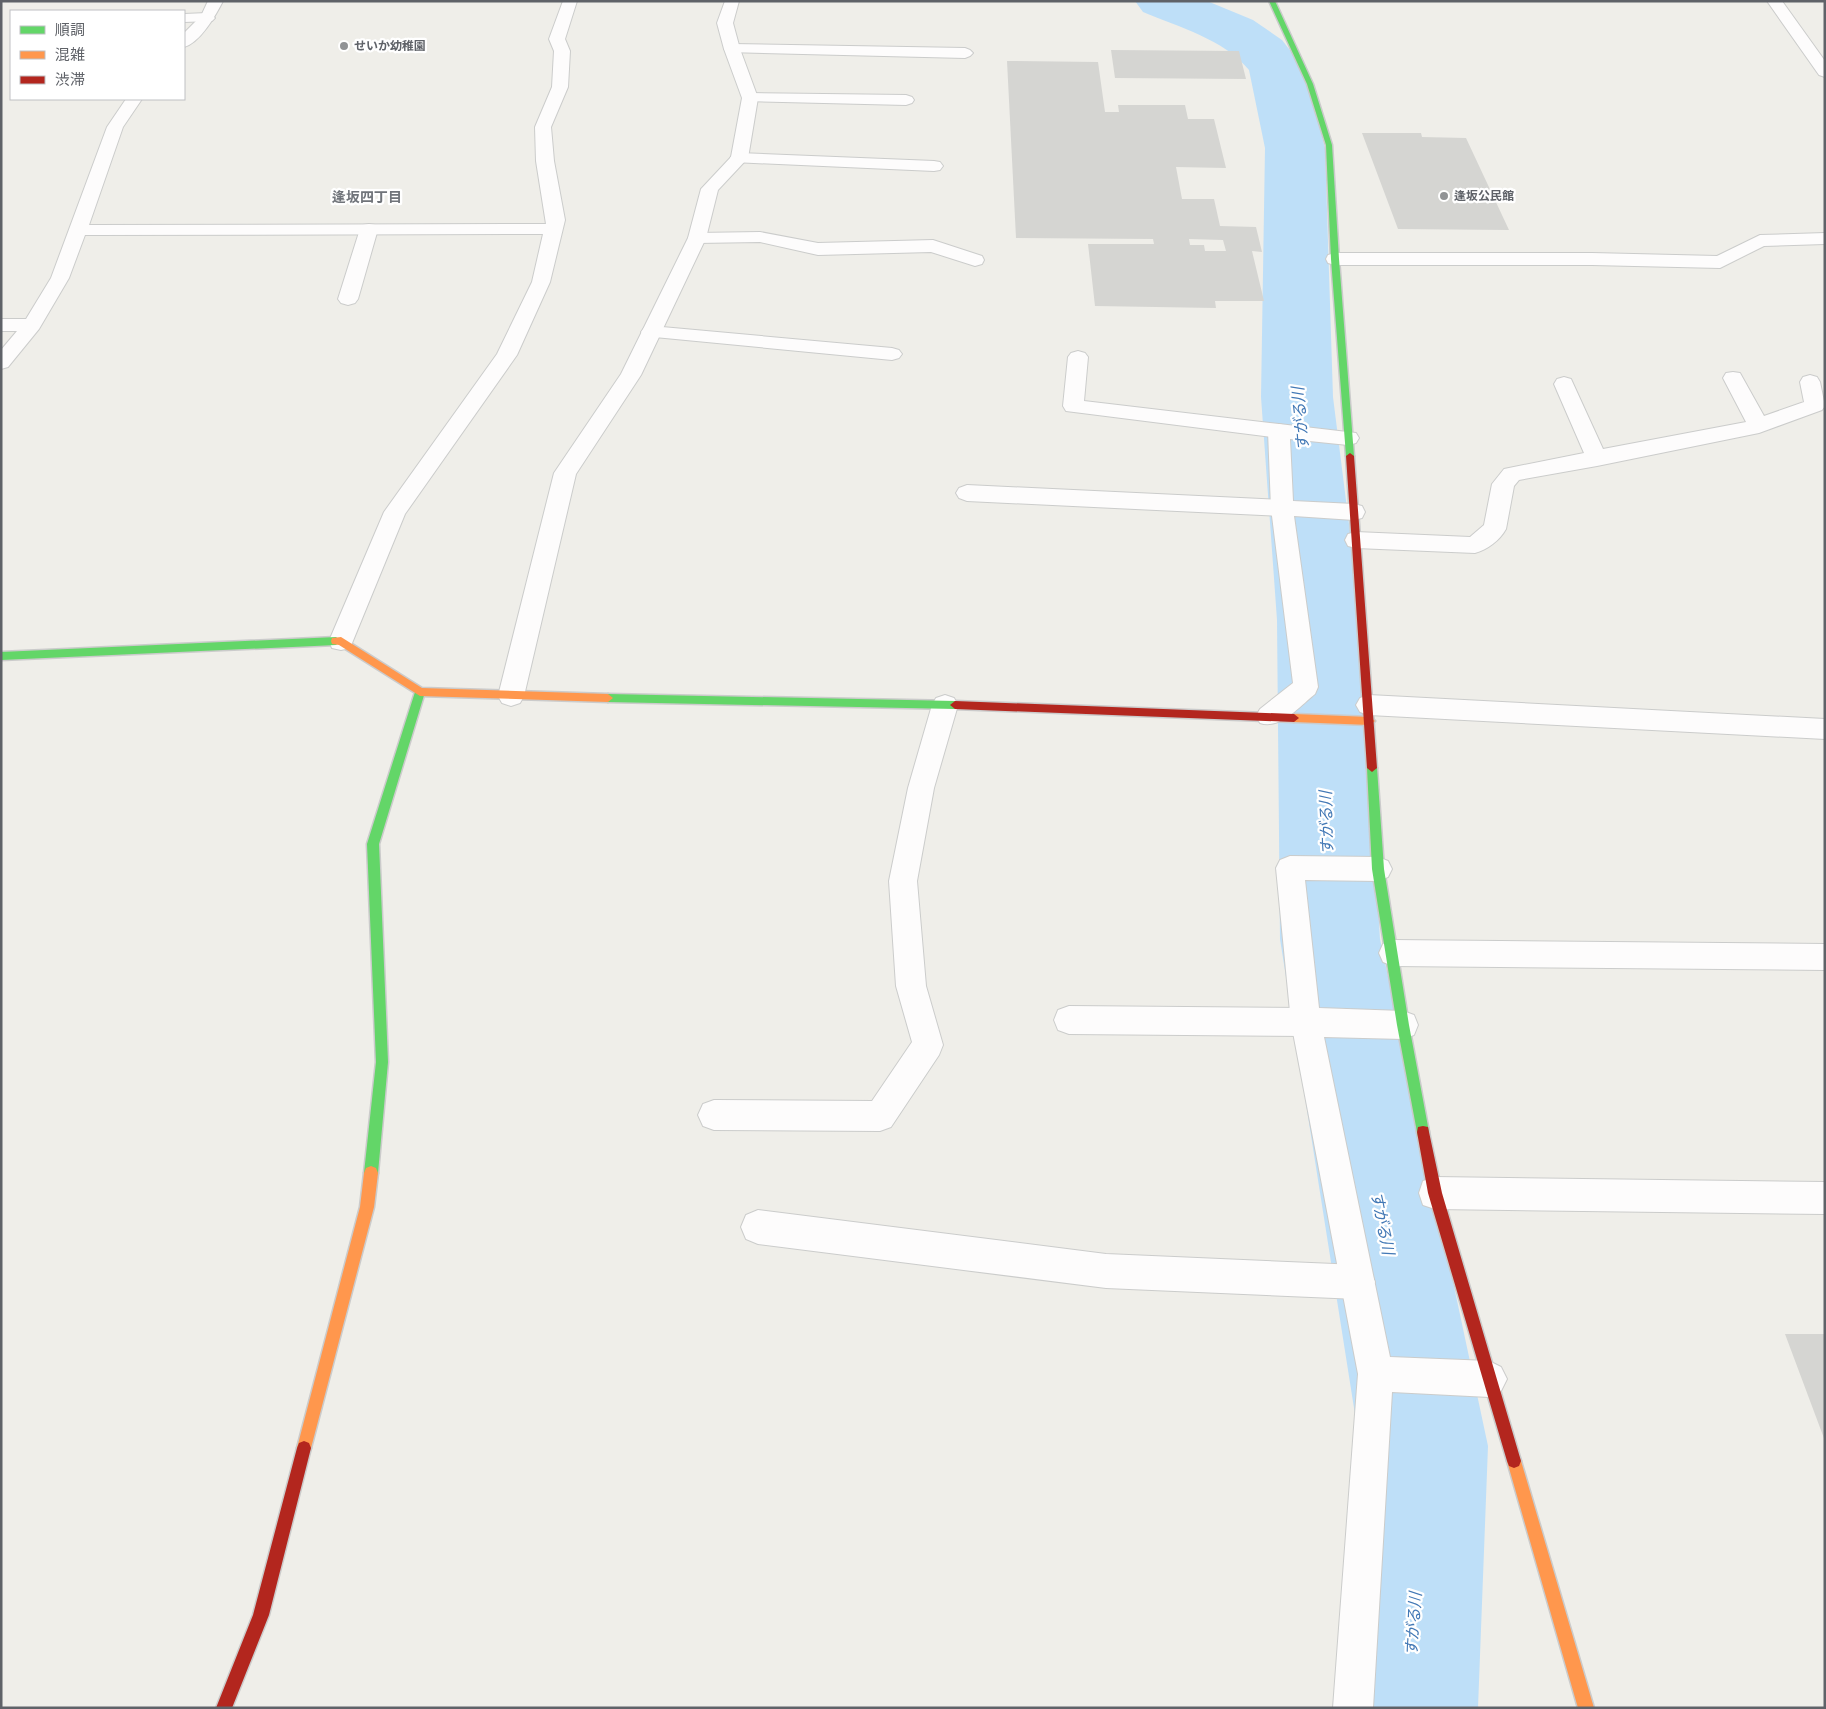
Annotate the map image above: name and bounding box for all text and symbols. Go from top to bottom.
legend [10,10,185,100]
text: 順調 [55,20,85,39]
place label: せいか幼稚園 [354,38,426,53]
marker: せいか幼稚園 [338,40,350,52]
text: 混雑 [55,45,85,64]
text: 渋滞 [55,70,85,89]
district label: 逢坂四丁目 [332,188,402,205]
place label: 逢坂公民館 [1454,188,1514,203]
marker: 逢坂公民館 [1438,190,1450,202]
water label: すがる川 [1287,384,1313,452]
water label: すがる川 [1315,789,1337,855]
water label: すがる川 [1367,1190,1399,1258]
water label: すがる川 [1401,1589,1425,1657]

